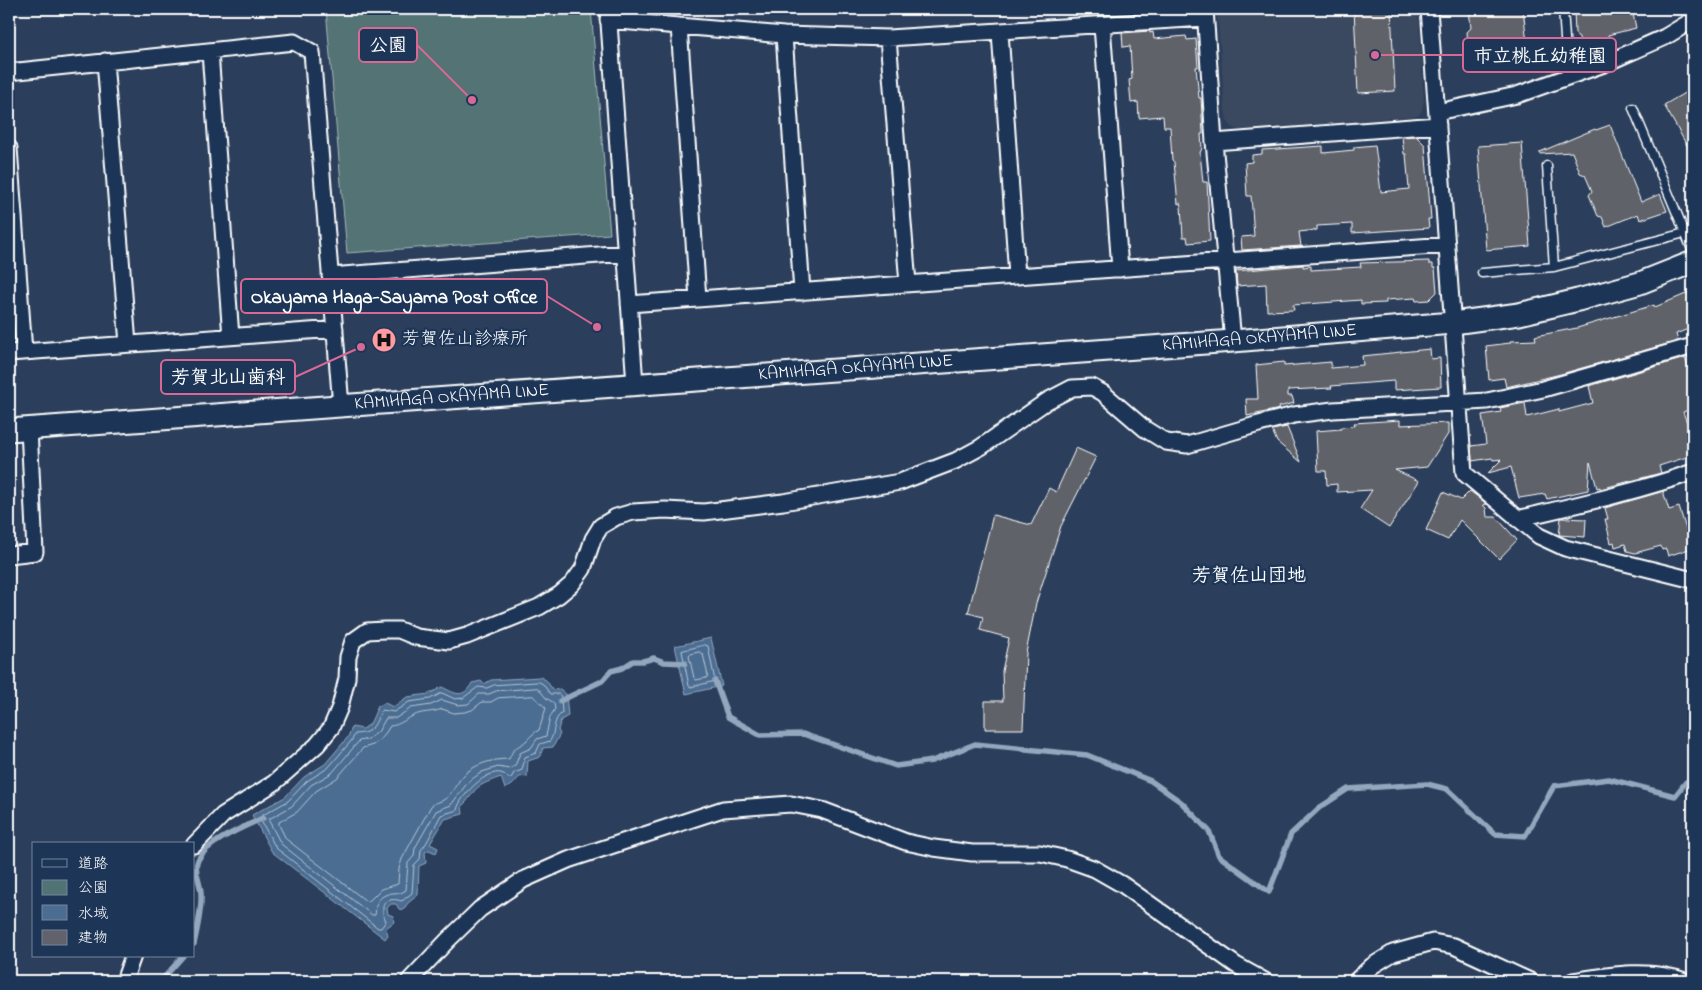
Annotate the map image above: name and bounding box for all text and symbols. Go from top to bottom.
callout: 公園 [359,28,417,62]
text: 公園 [369,33,407,60]
callout: 市立桃丘幼稚園 [1463,38,1616,72]
text: 市立桃丘幼稚園 [1473,44,1607,71]
callout: Okayama Haga-Sayama Post Office [241,279,547,313]
text: Okayama Haga-Sayama Post Office [251,285,538,314]
street label: KAMIHAGA OKAYAMA LINE [1162,318,1358,359]
hospital icon: 芳賀佐山診療所 [371,327,397,353]
place label: 芳賀佐山診療所 [402,327,528,353]
street label: KAMIHAGA OKAYAMA LINE [758,348,954,388]
callout: 芳賀北山歯科 [161,360,295,394]
text: 芳賀北山歯科 [171,365,286,392]
street label: KAMIHAGA OKAYAMA LINE [354,378,550,418]
district label: 芳賀佐山団地 [1192,563,1306,590]
legend [32,842,195,958]
text: 道路 [78,853,108,875]
text: 公園 [78,877,108,899]
text: 水域 [78,903,108,925]
text: 建物 [78,927,108,949]

